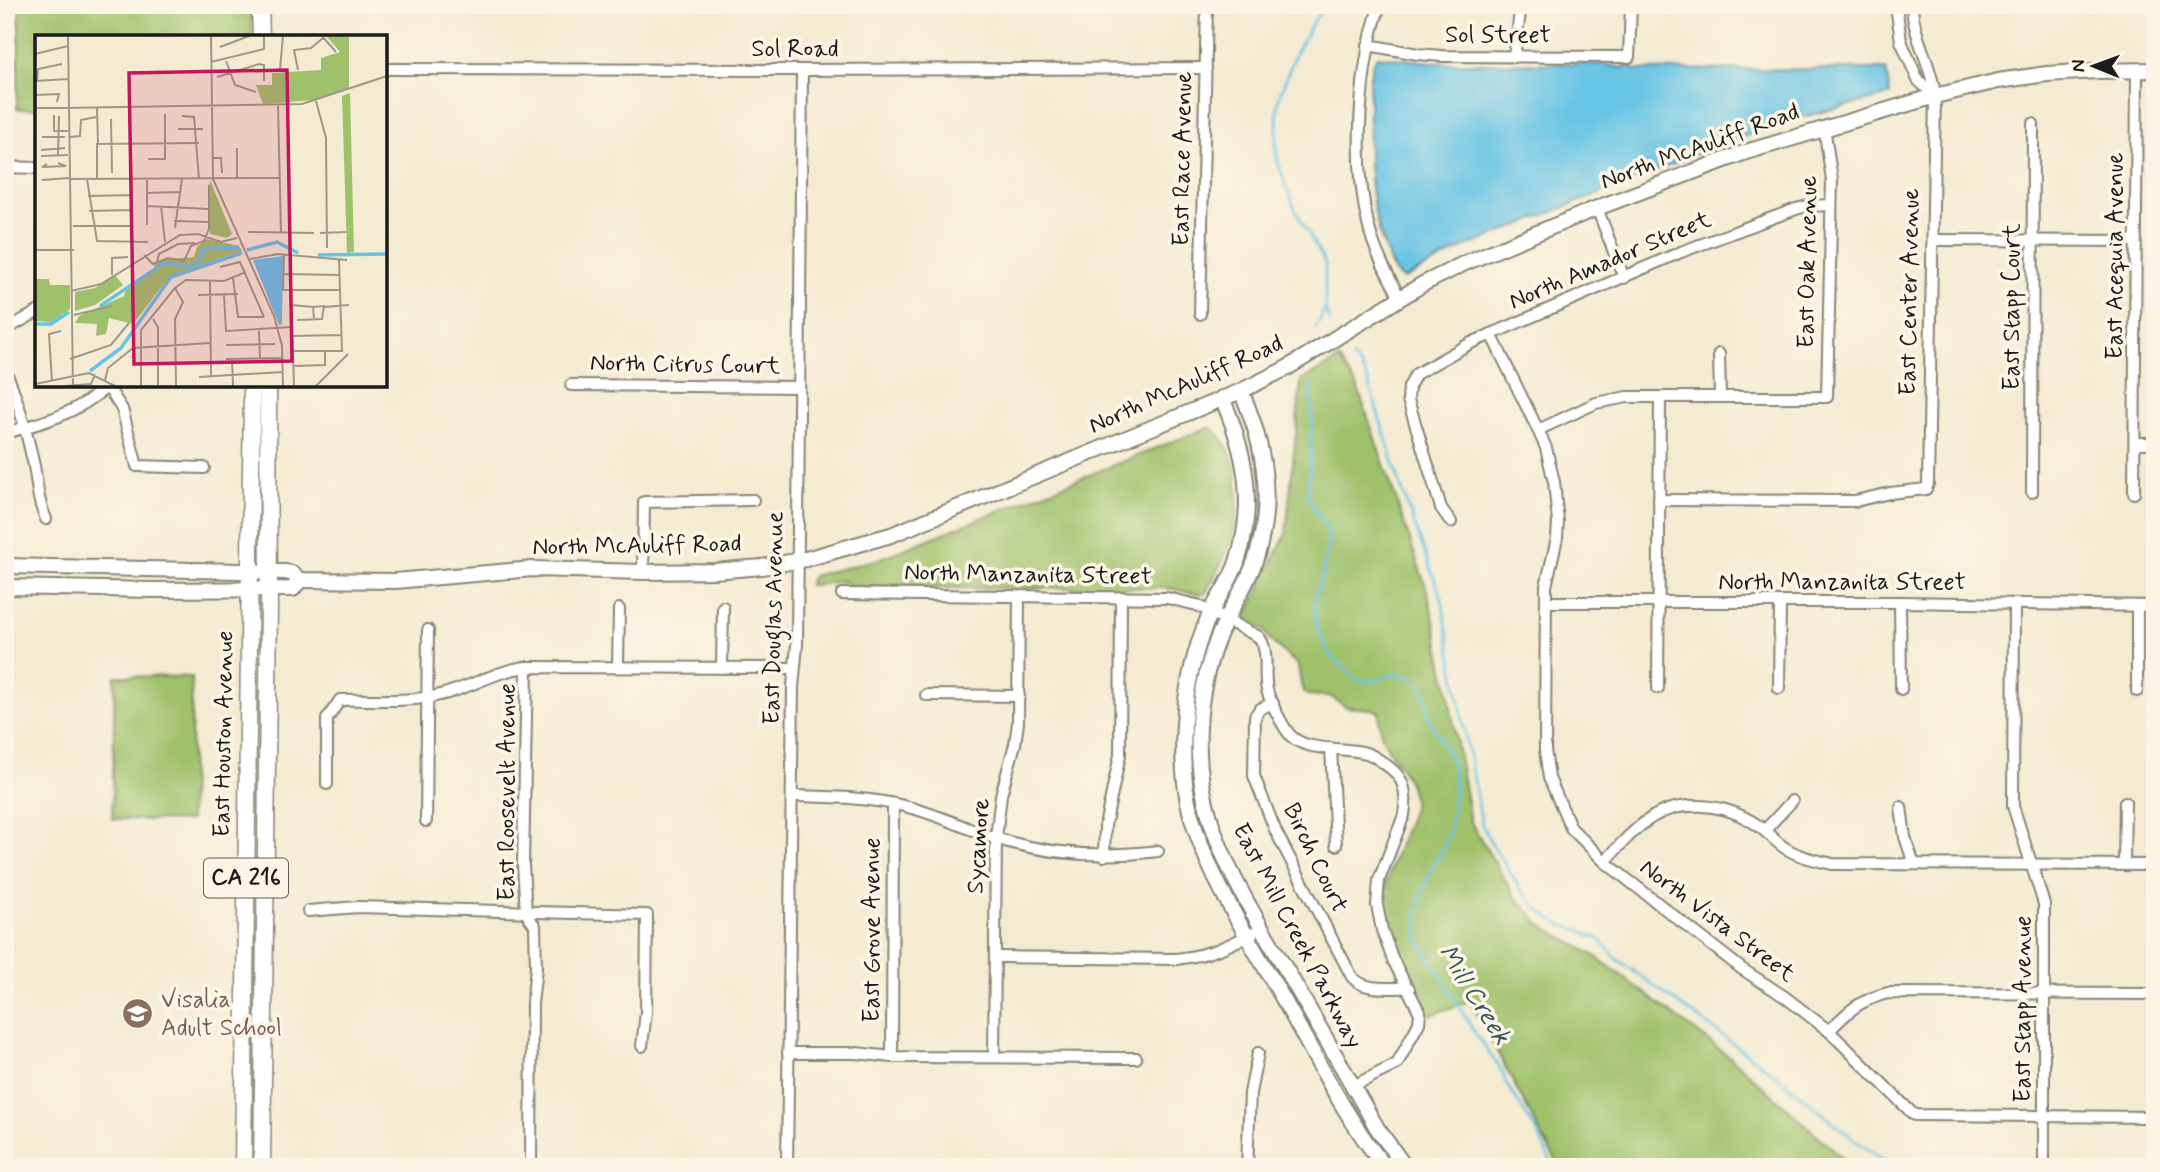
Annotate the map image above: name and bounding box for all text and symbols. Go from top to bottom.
street label: Sol Street [1445,20,1551,51]
north arrow [2058,32,2128,102]
street label: Sol Road [751,34,839,65]
inset map [35,35,387,387]
text: N [2066,59,2091,72]
street label: East Race Avenue [1166,71,1200,247]
street label: North McAuliff Road [1596,97,1804,197]
street label: East Acequia Avenue [2100,153,2131,359]
street label: East Oak Avenue [1791,175,1825,349]
street label: East Center Avenue [1893,188,1927,396]
street label: North Amador Street [1504,204,1716,318]
street label: East Stapp Court [1997,223,2028,391]
street label: North McAuliff Road [1084,328,1288,442]
street label: North Citrus Court [590,348,780,382]
street label: East Douglas Avenue [757,511,794,725]
street label: North McAuliff Road [532,529,742,563]
street label: North Manzanita Street [904,557,1152,593]
street label: North Manzanita Street [1718,567,1966,598]
street label: East Houston Avenue [207,630,241,838]
street label: East Roosevelt Avenue [492,683,523,901]
street label: Sycamore [960,797,998,895]
street label: Birch Court [1275,798,1355,918]
street label: East Mill Creek Parkway [1224,818,1370,1054]
street label: East Grove Avenue [857,838,888,1023]
street label: North Vista Street [1633,852,1801,990]
road number: CA 216 [204,858,288,898]
street label: East Stapp Avenue [2008,915,2039,1103]
water label: Mill Creek [1430,938,1518,1052]
place label: Visalia Adult School [161,985,282,1044]
school or university icon: Visalia Adult School [121,997,155,1031]

